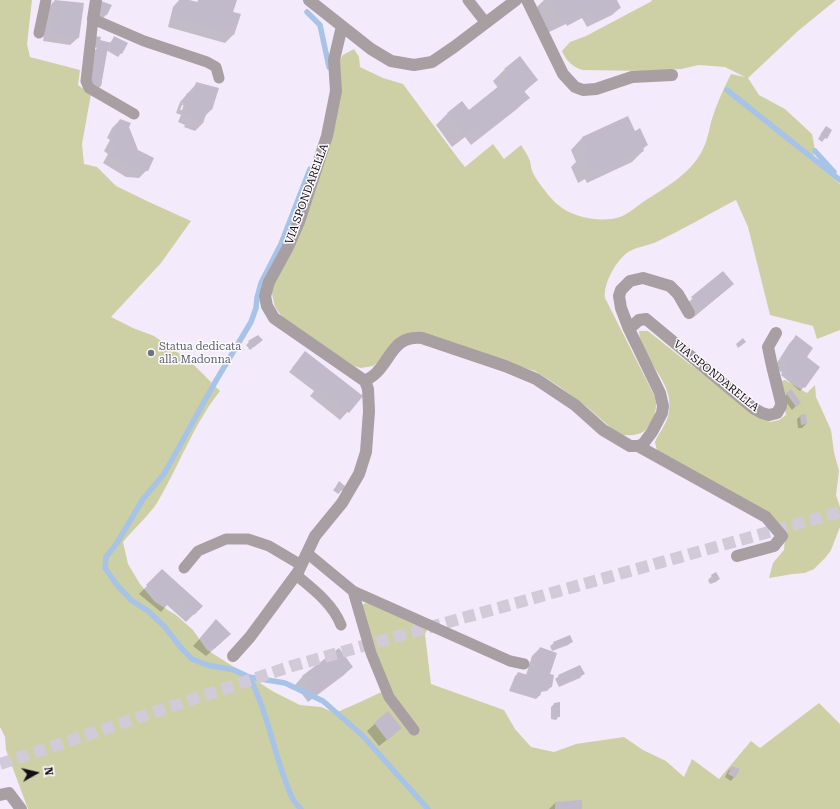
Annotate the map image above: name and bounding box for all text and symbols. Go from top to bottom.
street label: VIA SPONDARELLA [283,142,331,246]
street label: VIA SPONDARELLA [671,338,761,414]
place label: Statua dedicata alla Madonna [159,340,241,366]
marker: Statua dedicata alla Madonna [146,348,156,358]
north arrow [16,753,56,793]
text: N [41,766,55,776]

